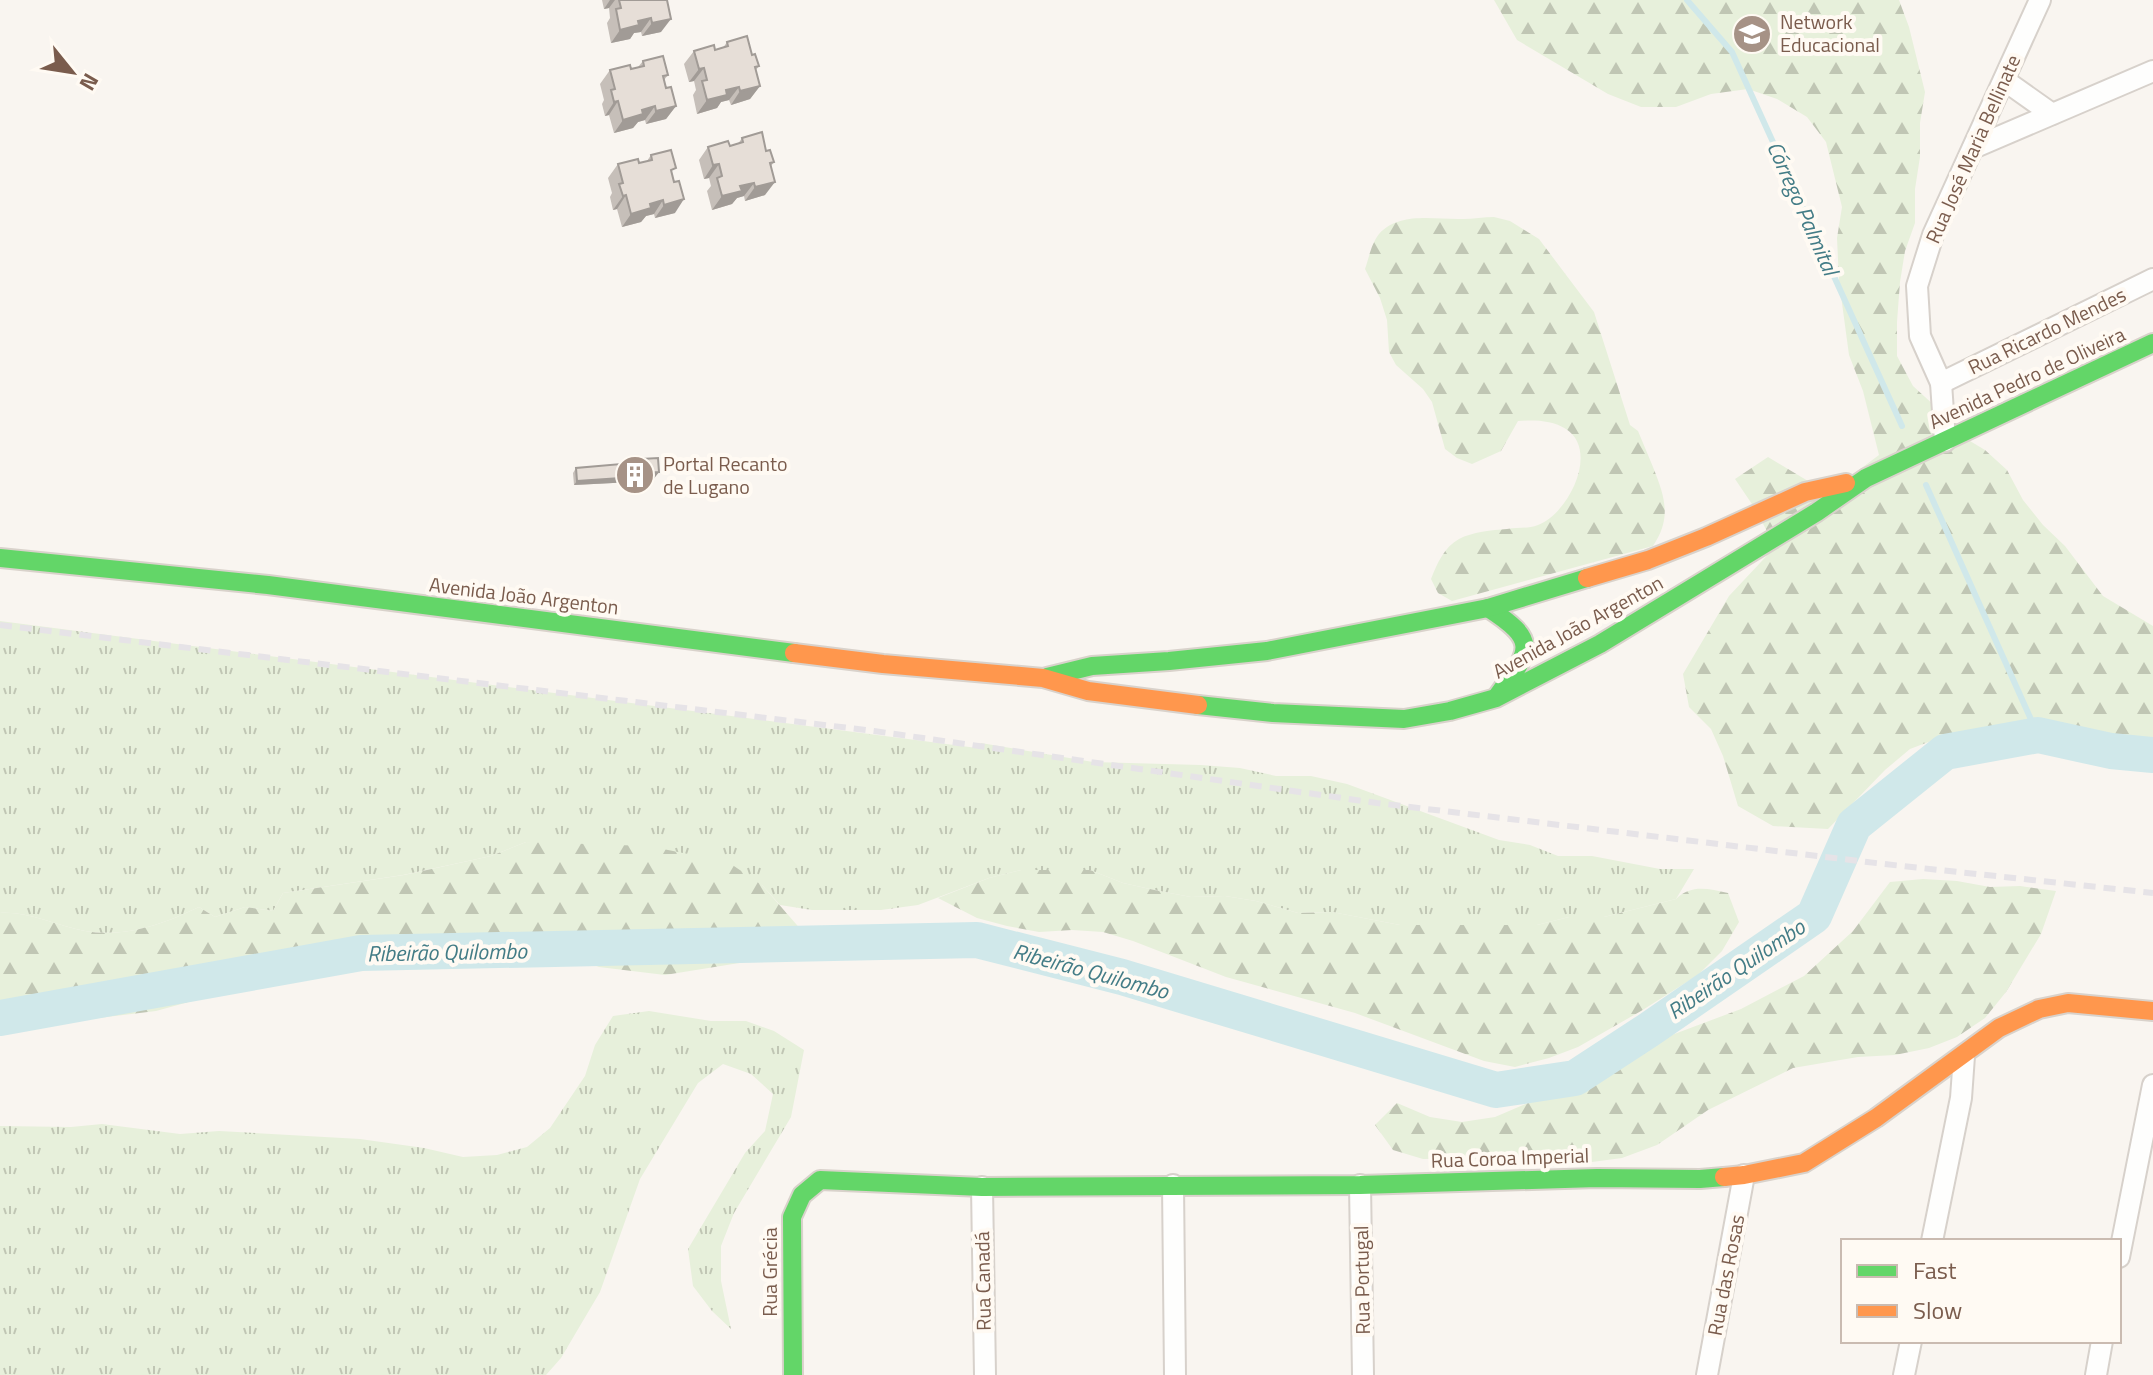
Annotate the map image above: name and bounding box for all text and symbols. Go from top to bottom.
place label: Network Educacional [1780,6,1880,60]
school or university icon: Network Educacional [1731,13,1773,55]
north arrow [32,32,112,112]
street label: Rua José Maria Bellinate [1917,49,2028,248]
text: N [71,67,108,97]
water label: Córrego Palmital [1758,136,1849,283]
street label: Rua Ricardo Mendes [1962,279,2131,382]
street label: Avenida Pedro de Oliveira [1923,318,2130,437]
place label: Portal Recanto de Lugano [663,448,788,502]
building icon: Portal Recanto de Lugano [614,454,656,496]
street label: Avenida João Argenton [1487,567,1669,686]
street label: Avenida João Argenton [428,569,621,622]
water label: Ribeirão Quilombo [1660,910,1813,1028]
water label: Ribeirão Quilombo [367,934,528,970]
water label: Ribeirão Quilombo [1009,934,1174,1008]
street label: Rua Coroa Imperial [1430,1139,1590,1176]
street label: Rua das Rosas [1699,1212,1752,1338]
street label: Rua Portugal [1345,1225,1378,1335]
street label: Rua Grécia [754,1227,785,1317]
street label: Rua Canadá [966,1231,999,1331]
legend [1841,1239,2121,1343]
text: Fast [1913,1252,1957,1288]
text: Slow [1913,1292,1962,1328]

